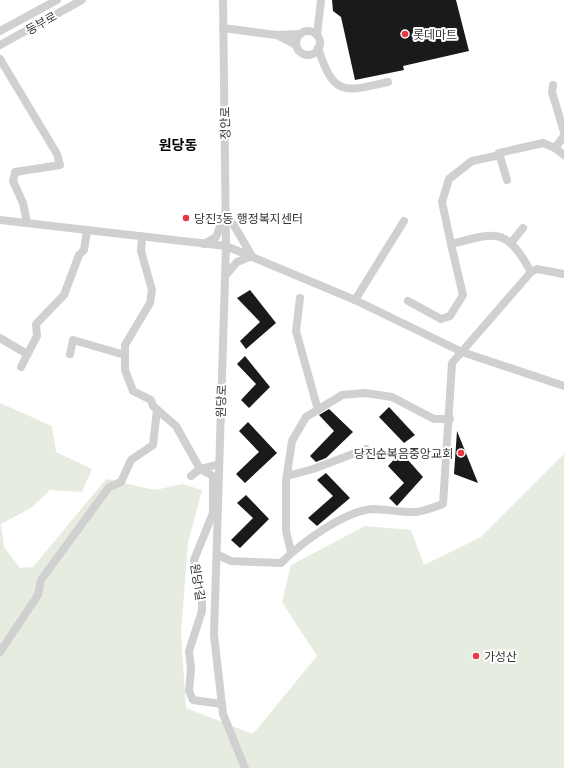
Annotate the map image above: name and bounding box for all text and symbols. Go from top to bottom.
street label: 동부로 [23,8,59,38]
place label: 롯데마트 [413,27,457,42]
marker: 롯데마트 [400,29,410,39]
street label: 정안로 [217,106,233,140]
district label: 원당동 [159,136,197,154]
place label: 당진3동 행정복지센터 [194,211,303,226]
marker: 당진3동 행정복지센터 [181,213,191,223]
street label: 원당로 [213,384,229,418]
place label: 당진순복음중앙교회 [354,446,453,461]
marker: 당진순복음중앙교회 [456,448,466,458]
street label: 원당1길 [188,562,208,602]
place label: 가성산 [484,649,517,664]
marker: 가성산 [471,651,481,661]

